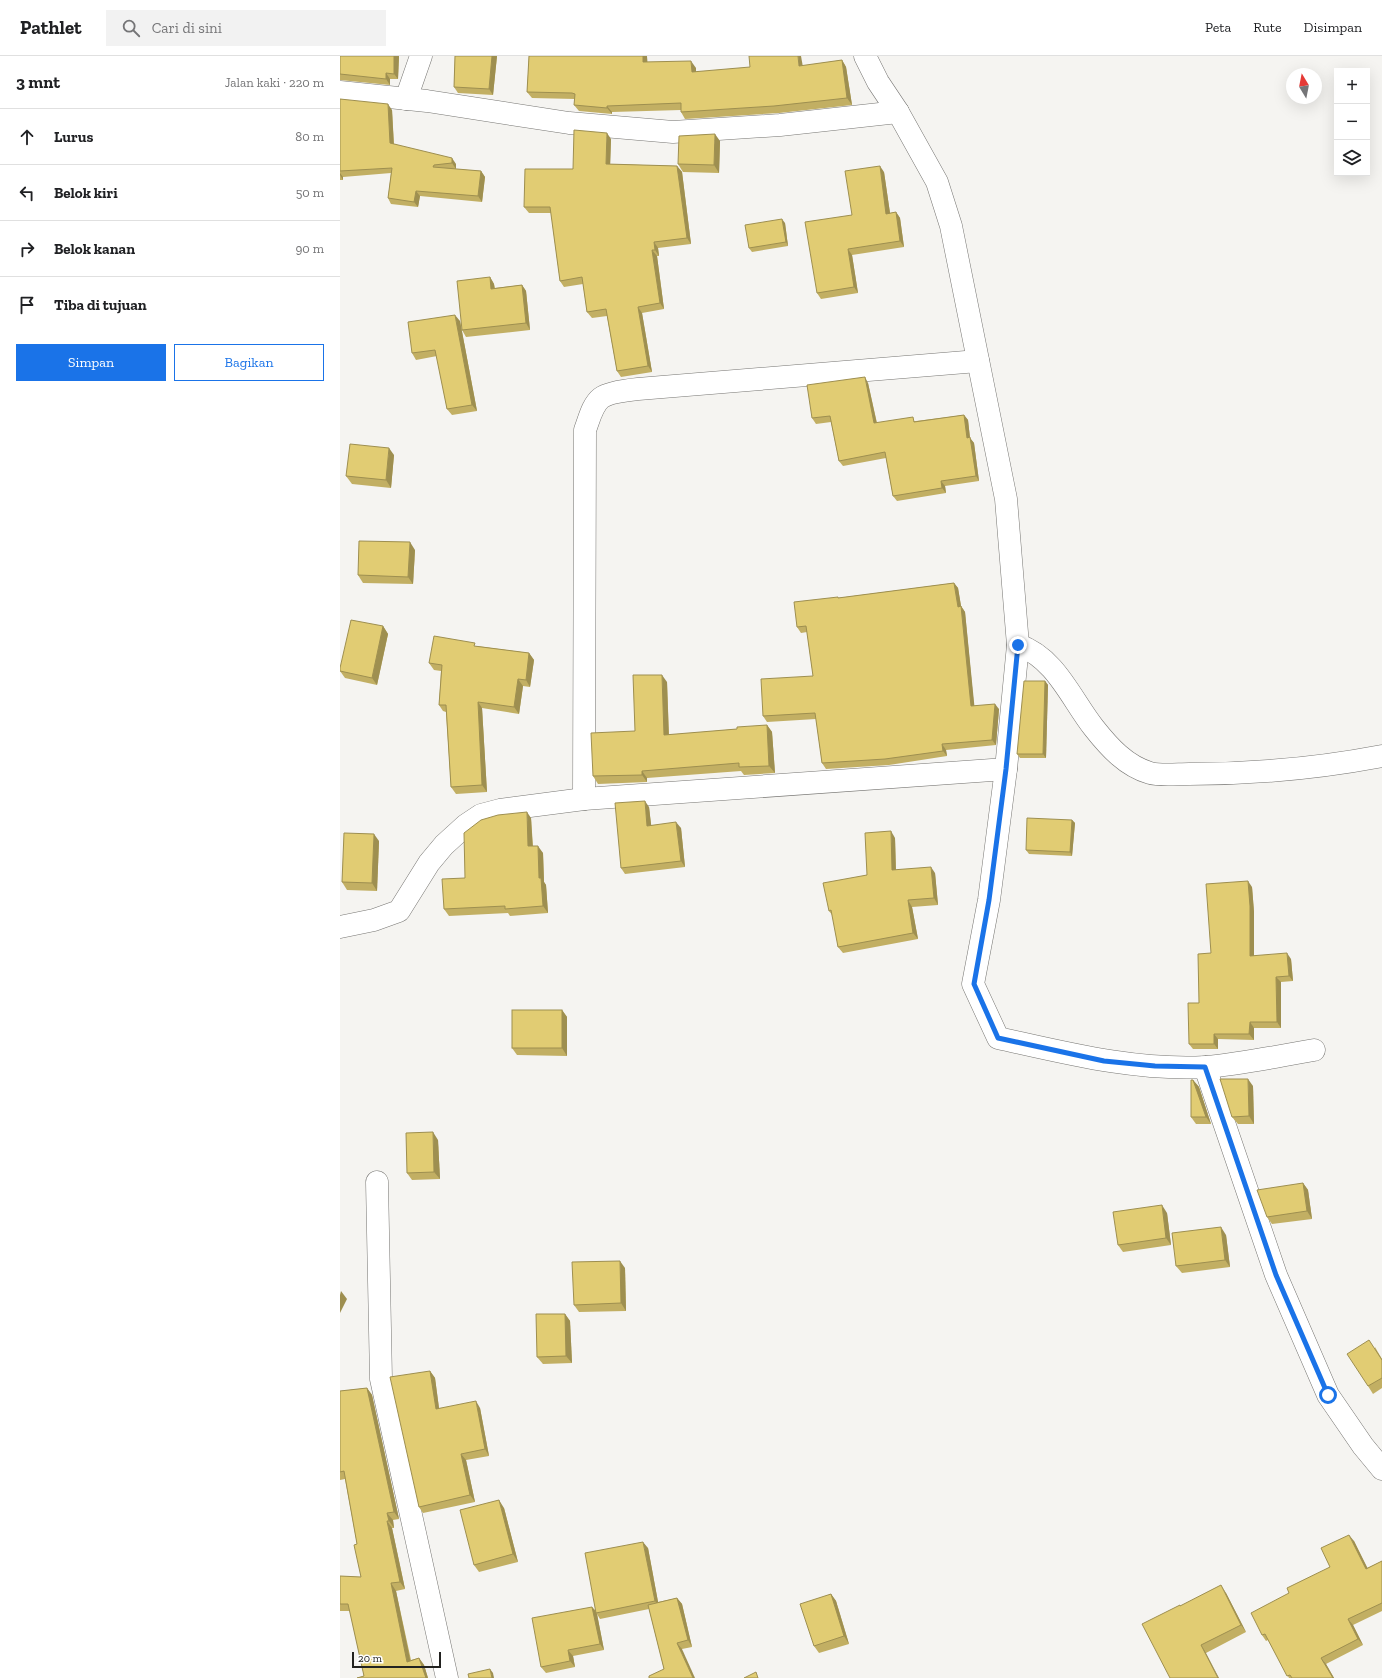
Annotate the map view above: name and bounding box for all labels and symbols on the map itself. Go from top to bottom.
north arrow [1286,68,1322,104]
route end [1009,636,1027,654]
route start [1319,1386,1337,1404]
scale bar [352,1650,441,1669]

